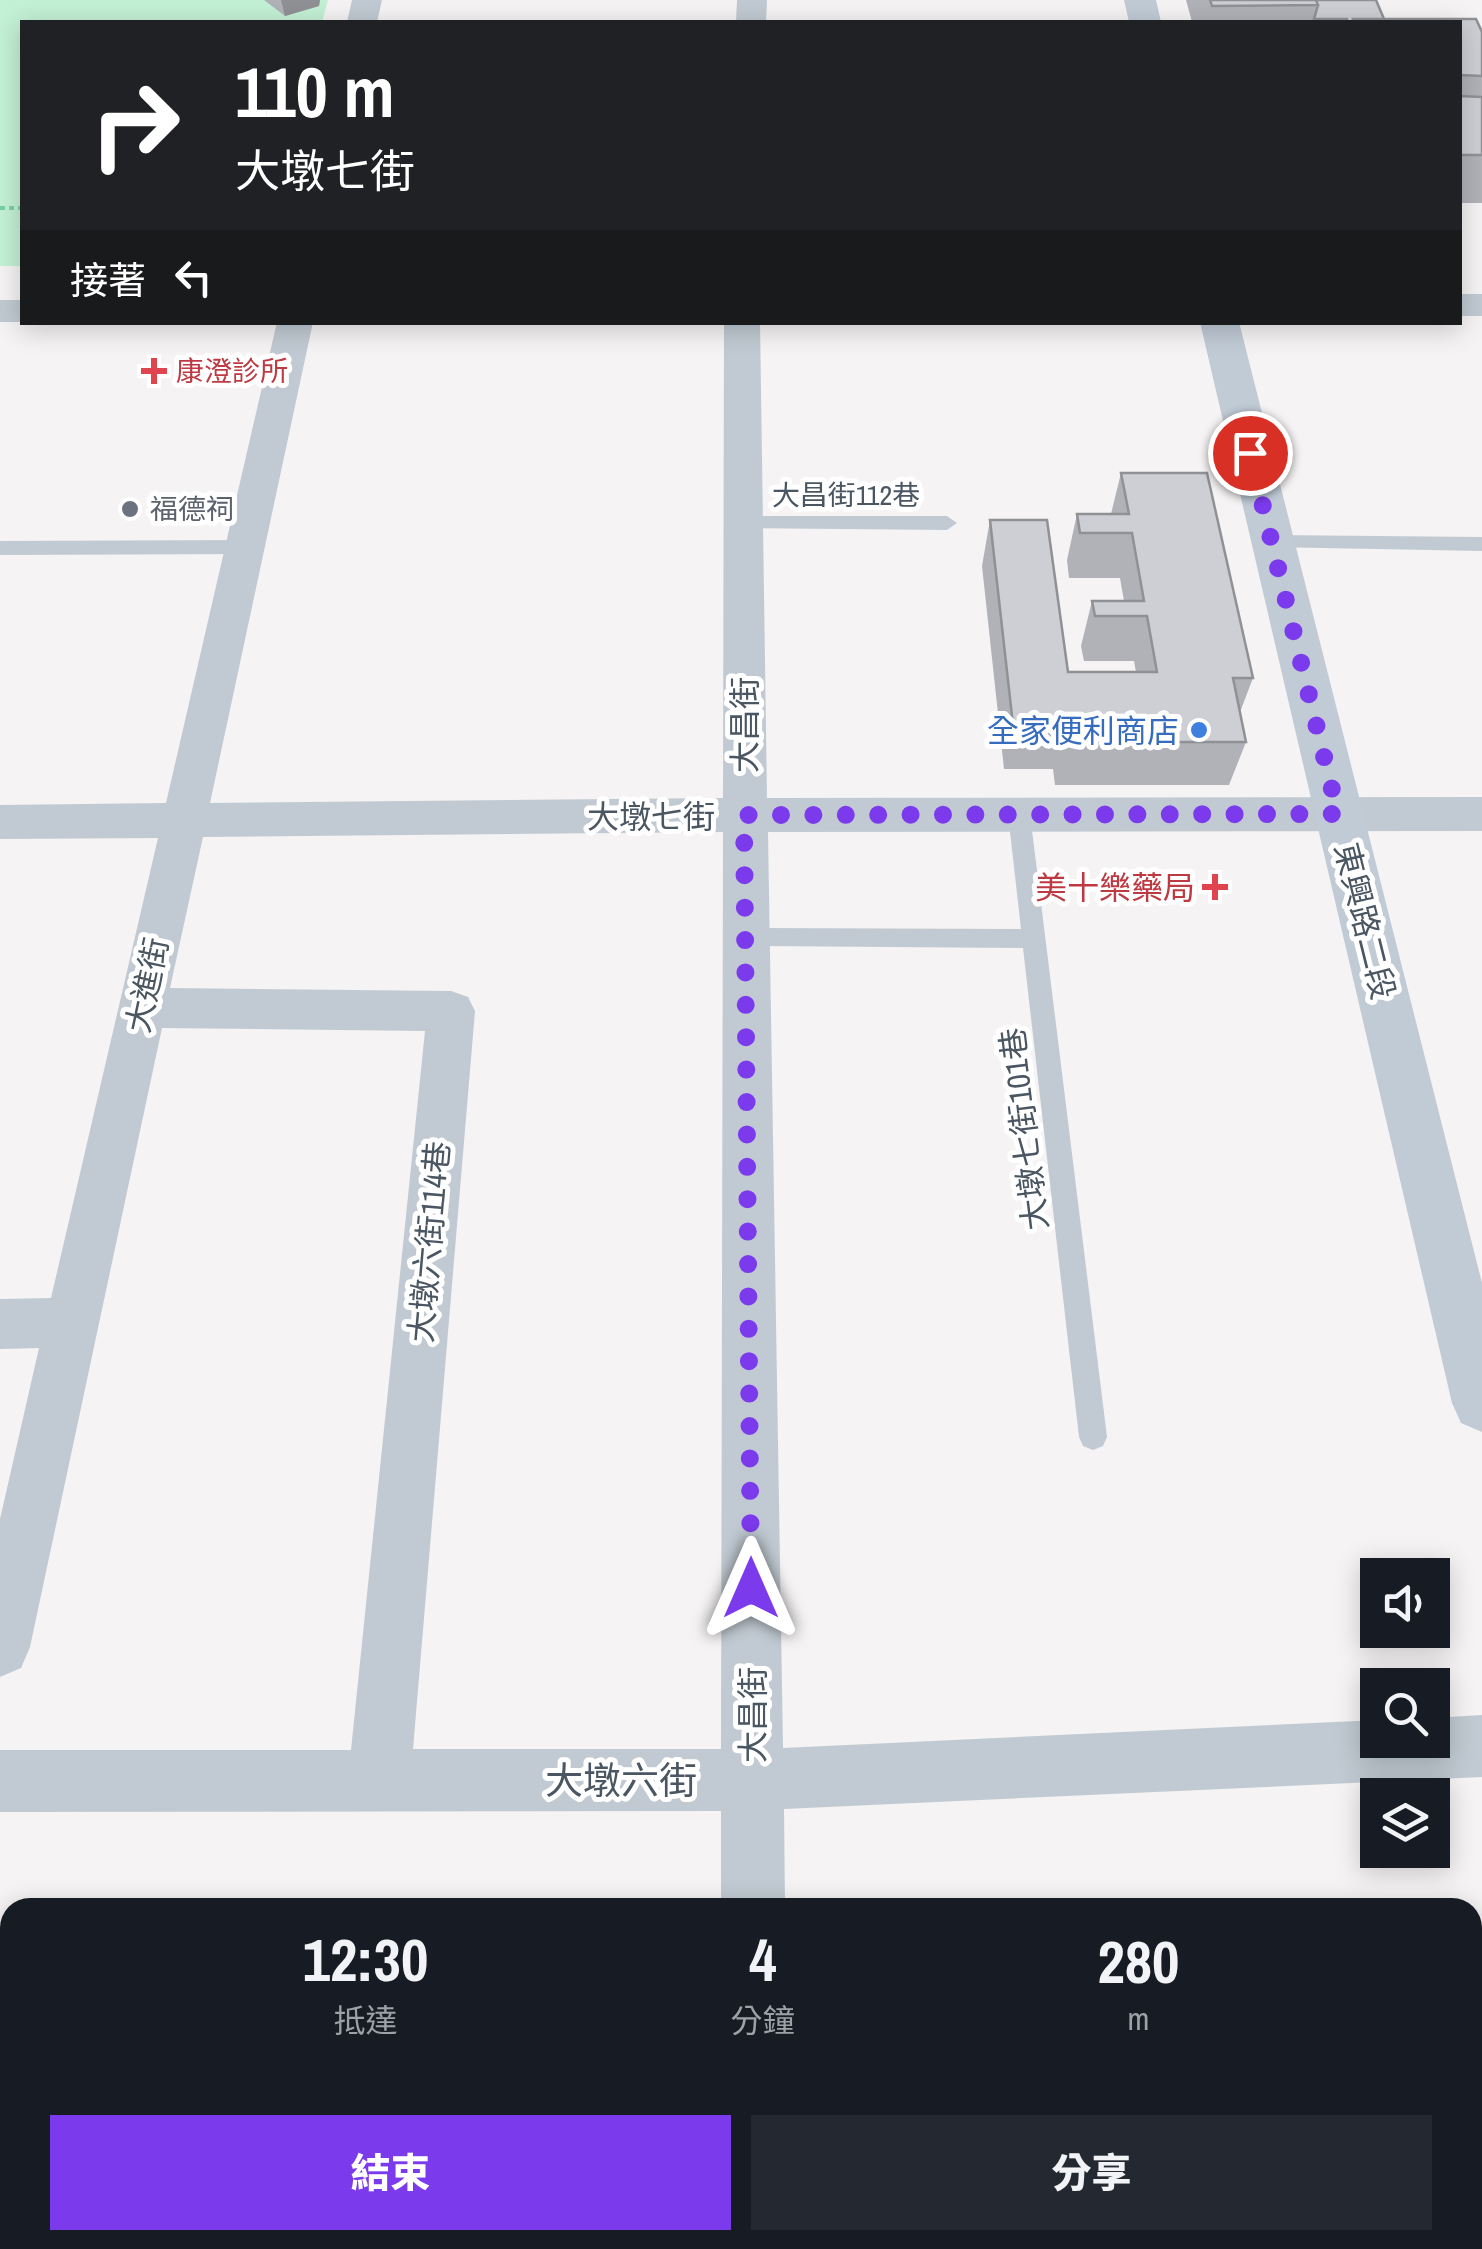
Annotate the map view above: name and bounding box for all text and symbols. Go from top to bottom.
text: 110 m [235,45,395,139]
icon: right [70,60,200,190]
text: 大墩七街 [235,140,415,201]
icon: left [166,250,221,305]
text: 接著 [70,255,146,306]
place label: 康澄診所 [176,352,288,390]
marker: 康澄診所 [141,358,167,384]
pin [1208,411,1293,496]
icon: arrive [1223,426,1278,481]
street label: 大昌街112巷 [772,476,920,514]
place label: 福德祠 [150,490,234,528]
marker: 福德祠 [119,498,141,520]
street label: 大昌街 [723,677,766,773]
place label: 全家便利商店 [987,709,1179,752]
marker: 全家便利商店 [1188,719,1210,741]
street label: 大墩七街 [587,795,715,838]
street label: 東興路二段 [1325,838,1405,1004]
place label: 美十樂藥局 [1035,866,1195,909]
marker: 美十樂藥局 [1204,876,1226,898]
street label: 大進街 [116,934,178,1036]
street label: 大墩七街101巷 [990,1025,1058,1233]
street label: 大墩六街114巷 [399,1140,459,1344]
position arrow [699,1536,803,1640]
map controls [1360,1558,1450,1868]
button: sound [1360,1558,1450,1648]
street label: 大昌街 [731,1667,774,1763]
button: search [1360,1668,1450,1758]
street label: 大墩六街 [545,1755,697,1806]
button: layers [1360,1778,1450,1868]
text: 12:30 [303,1919,428,2000]
text: 4 [749,1919,777,2000]
text: 280 [1097,1921,1179,2002]
text: m [1128,1997,1149,2040]
text: 抵達 [333,1999,397,2042]
text: 分鐘 [731,1999,795,2042]
button: 結束 [50,2115,731,2230]
button: 分享 [751,2115,1432,2230]

